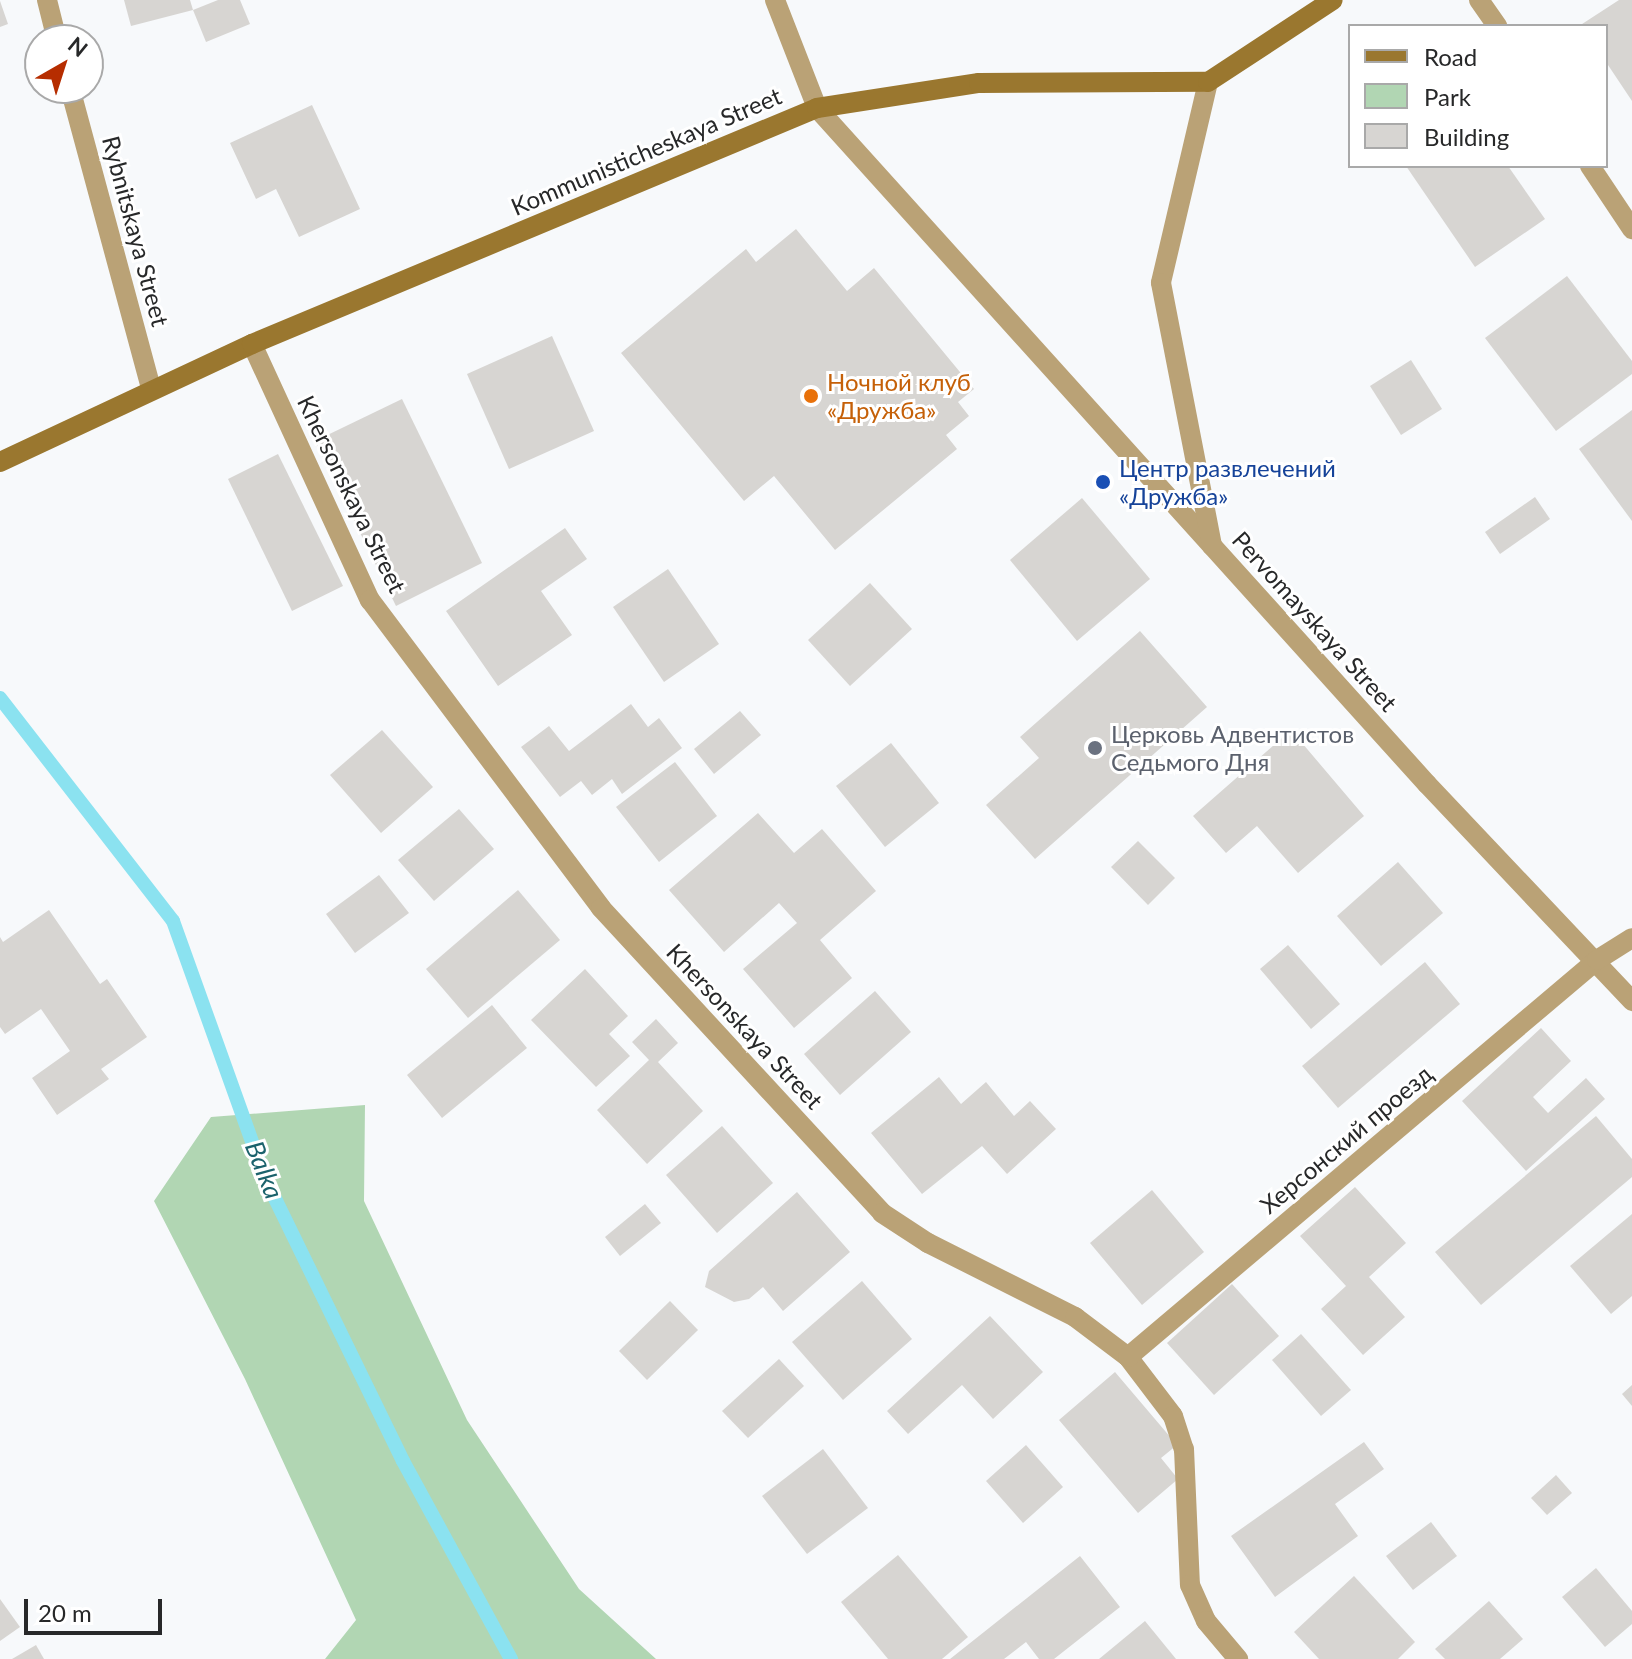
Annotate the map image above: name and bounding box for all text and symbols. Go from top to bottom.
north arrow [24,24,104,104]
legend [1348,24,1608,168]
text: N [63,31,93,62]
text: Road [1424,42,1477,71]
street label: Kommunisticheskaya Street [506,81,786,221]
text: Park [1424,82,1471,111]
text: Building [1424,122,1509,151]
street label: Rybnitskaya Street [97,133,175,329]
place label: Ночной клуб «Дружба» [827,368,971,424]
marker: Ночной клуб «Дружба» [802,387,820,405]
street label: Khersonskaya Street [292,391,412,597]
place label: Центр развлечений «Дружба» [1119,454,1336,510]
marker: Центр развлечений «Дружба» [1094,473,1112,491]
street label: Pervomayskaya Street [1227,525,1403,717]
place label: Церковь Адвентистов Седьмого Дня [1111,720,1354,776]
marker: Церковь Адвентистов Седьмого Дня [1086,739,1104,757]
street label: Khersonskaya Street [661,937,829,1115]
street label: Херсонский проезд [1254,1059,1438,1219]
water label: Balka [238,1137,290,1203]
scale bar [28,1583,166,1633]
text: 20 m [38,1598,92,1627]

